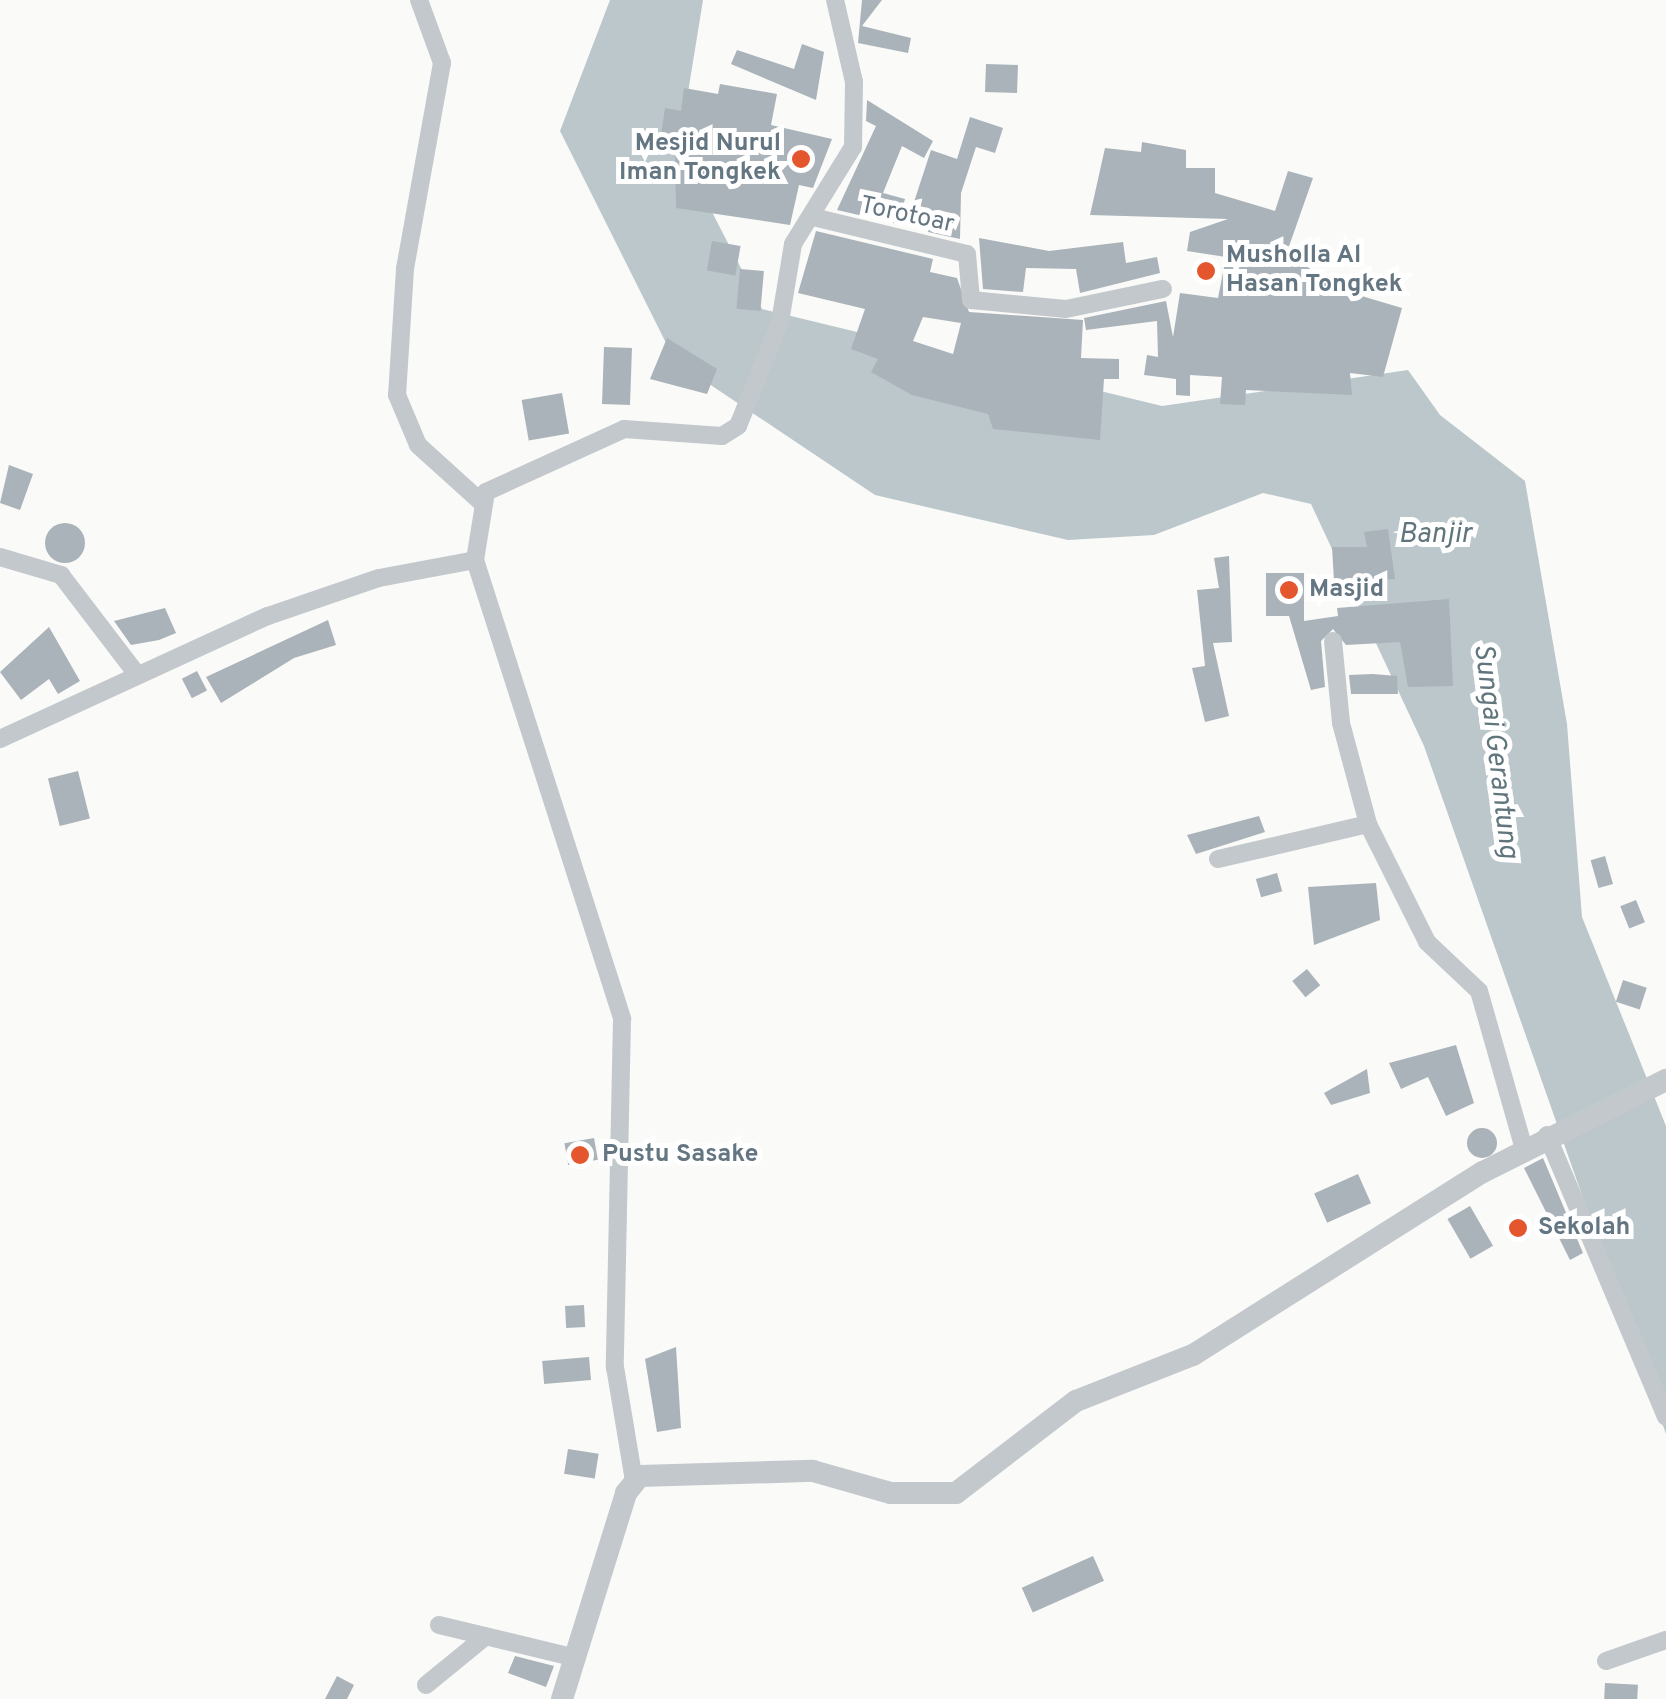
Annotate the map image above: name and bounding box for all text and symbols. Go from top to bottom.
place label: Mesjid Nurul Iman Tongkek [619,130,781,189]
marker: Mesjid Nurul Iman Tongkek [790,148,812,170]
street label: Torotoar [857,191,957,241]
place label: Musholla Al Hasan Tongkek [1226,242,1403,301]
marker: Musholla Al Hasan Tongkek [1195,260,1217,282]
water label: Banjir [1399,518,1471,552]
place label: Masjid [1309,575,1384,605]
marker: Masjid [1278,579,1300,601]
water label: Sungai Gerantung [1465,641,1525,861]
place label: Pustu Sasake [602,1140,758,1170]
marker: Pustu Sasake [567,1142,593,1168]
place label: Sekolah [1538,1213,1630,1243]
marker: Sekolah [1507,1217,1529,1239]

